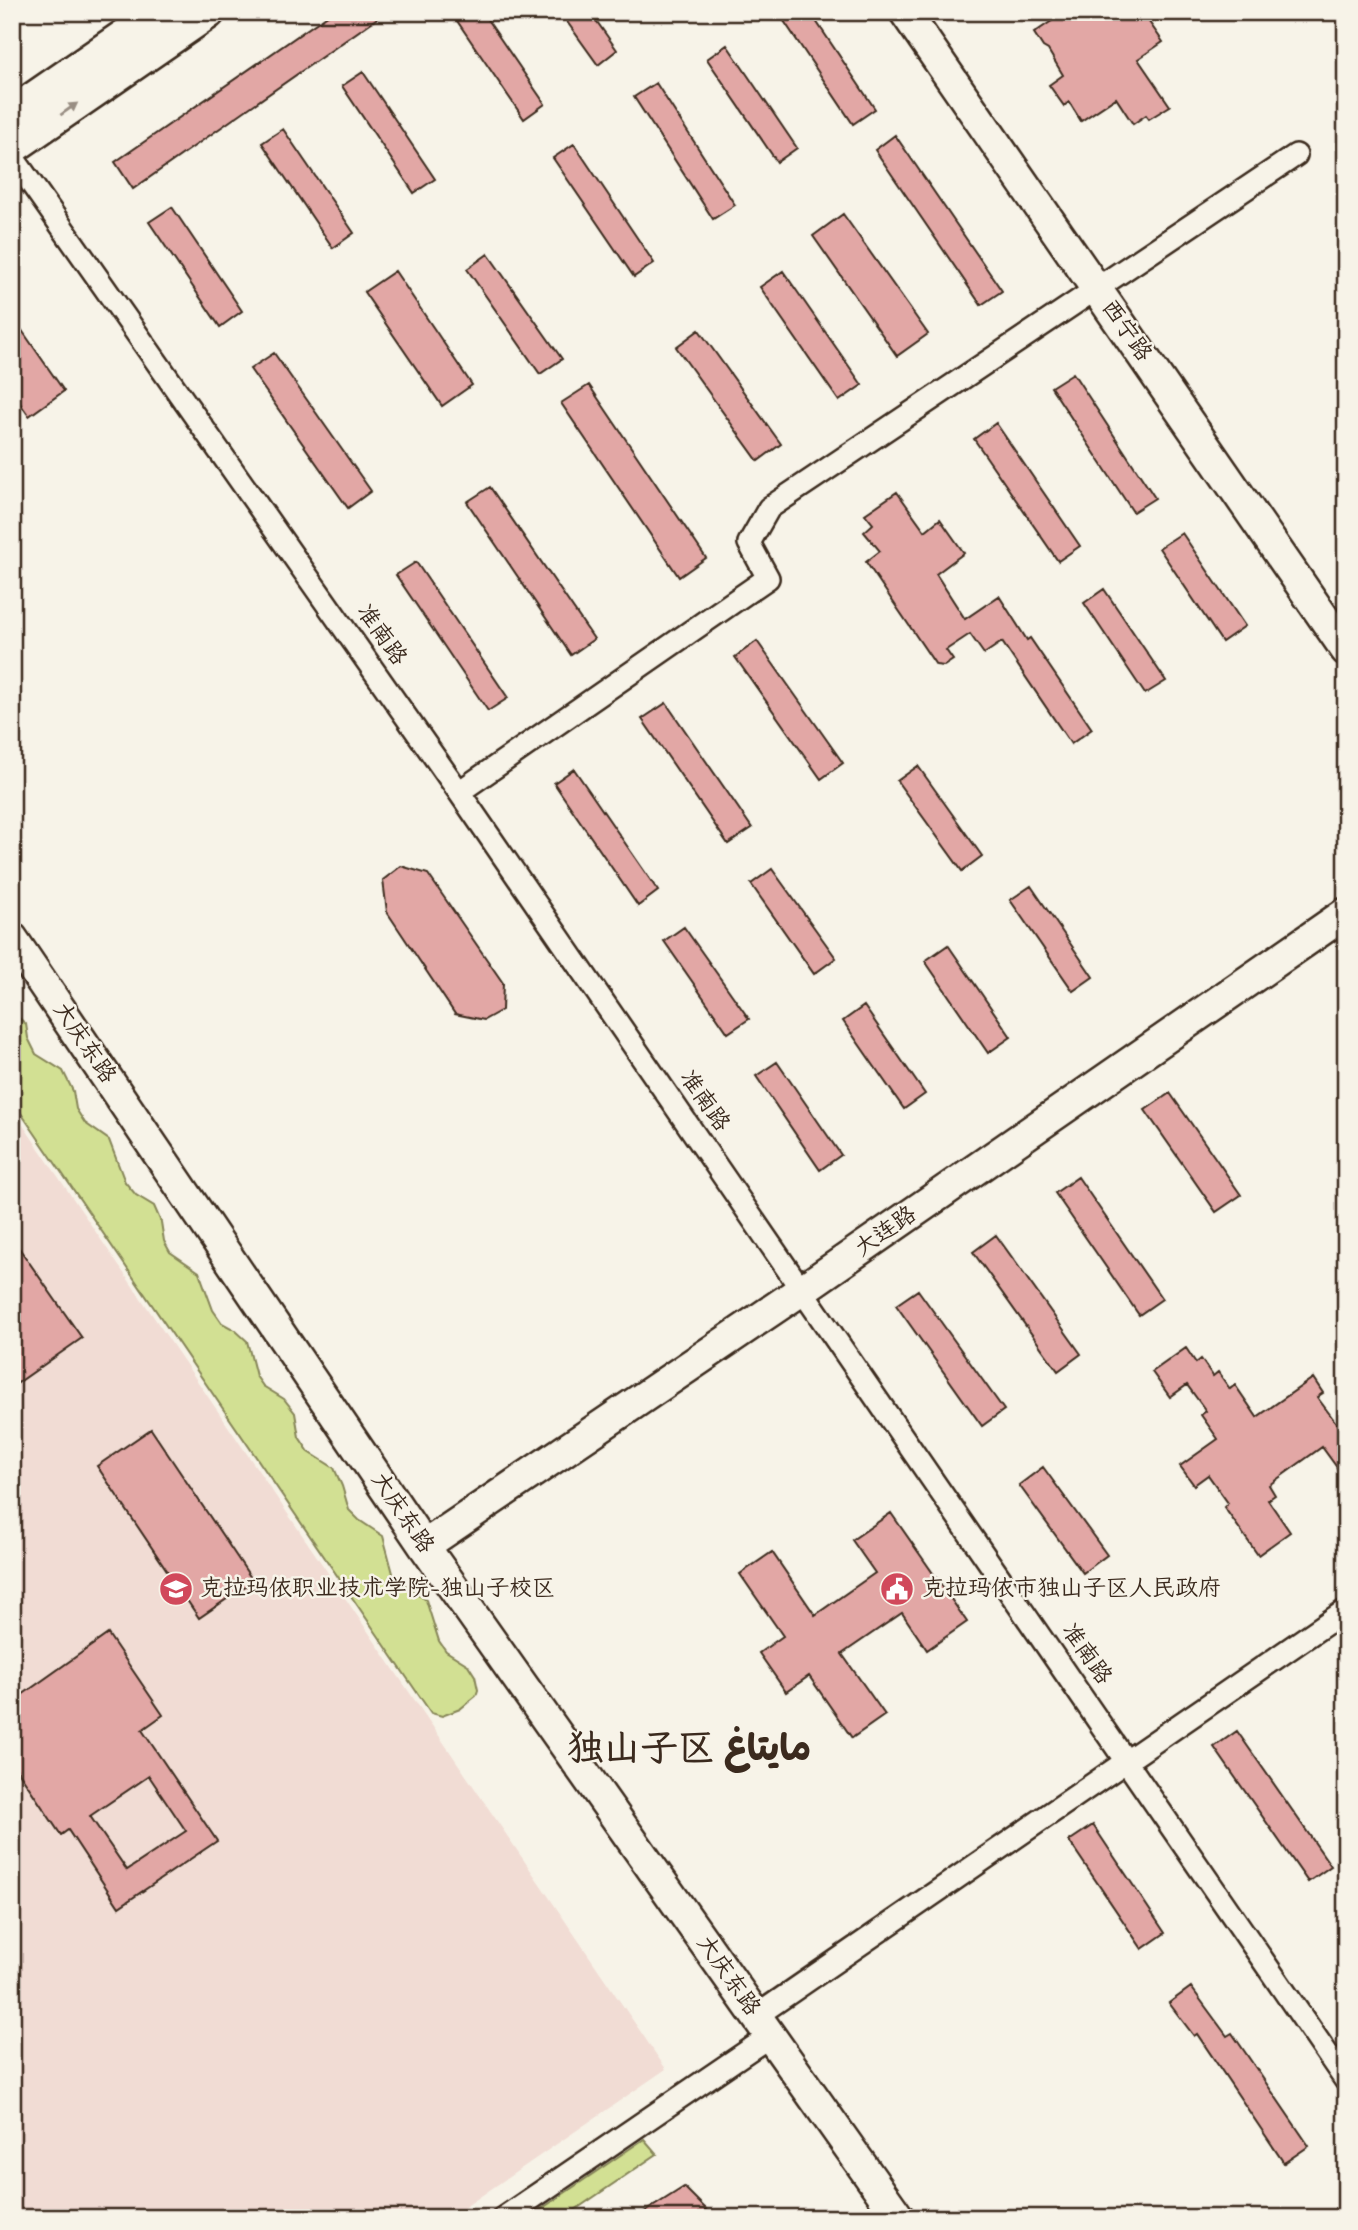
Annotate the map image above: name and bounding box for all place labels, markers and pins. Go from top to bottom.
school or university icon: 克拉玛依职业技术学院-独山子校区 [157,1570,195,1608]
public building icon: 克拉玛依市独山子区人民政府 [878,1570,916,1608]
place label: 克拉玛依职业技术学院-独山子校区 [200,1574,555,1604]
place label: 克拉玛依市独山子区人民政府 [922,1574,1221,1604]

